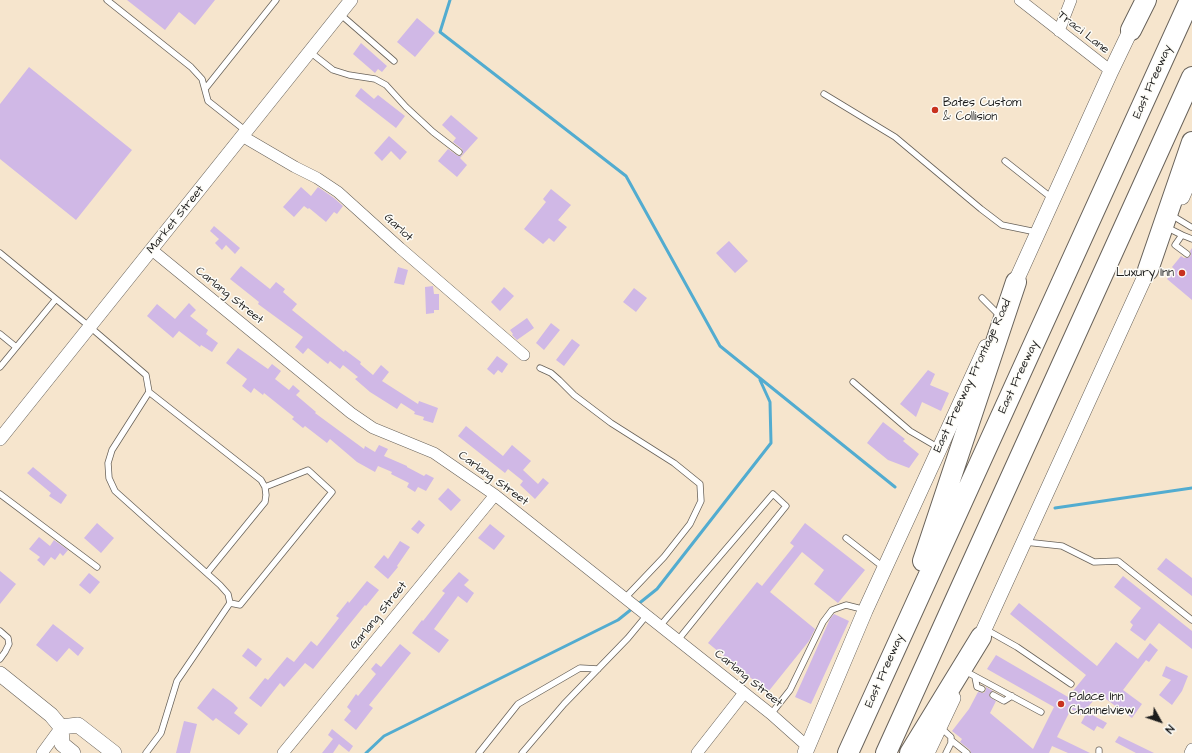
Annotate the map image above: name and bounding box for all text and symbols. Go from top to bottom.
street label: Traci Lane [1054,8,1112,58]
street label: East Freeway [1130,43,1176,121]
place label: Bates Custom & Collision [943,96,1021,124]
marker: Bates Custom & Collision [930,105,940,115]
street label: Market Street [144,183,208,257]
street label: Garlot [380,211,416,245]
street label: Carlang Street [192,264,266,328]
place label: Luxury Inn [1116,266,1174,280]
marker: Luxury Inn [1177,268,1187,278]
street label: East Freeway Frontage Road [931,297,1015,455]
street label: East Freeway [996,338,1042,416]
street label: Carlang Street [455,449,531,509]
street label: Garlang Street [347,579,411,653]
street label: East Freeway [862,632,908,710]
street label: Carlang Street [711,647,785,711]
place label: Palace Inn Channelview [1069,690,1134,718]
marker: Palace Inn Channelview [1056,699,1066,709]
north arrow [1140,701,1180,741]
text: N [1162,722,1178,737]

